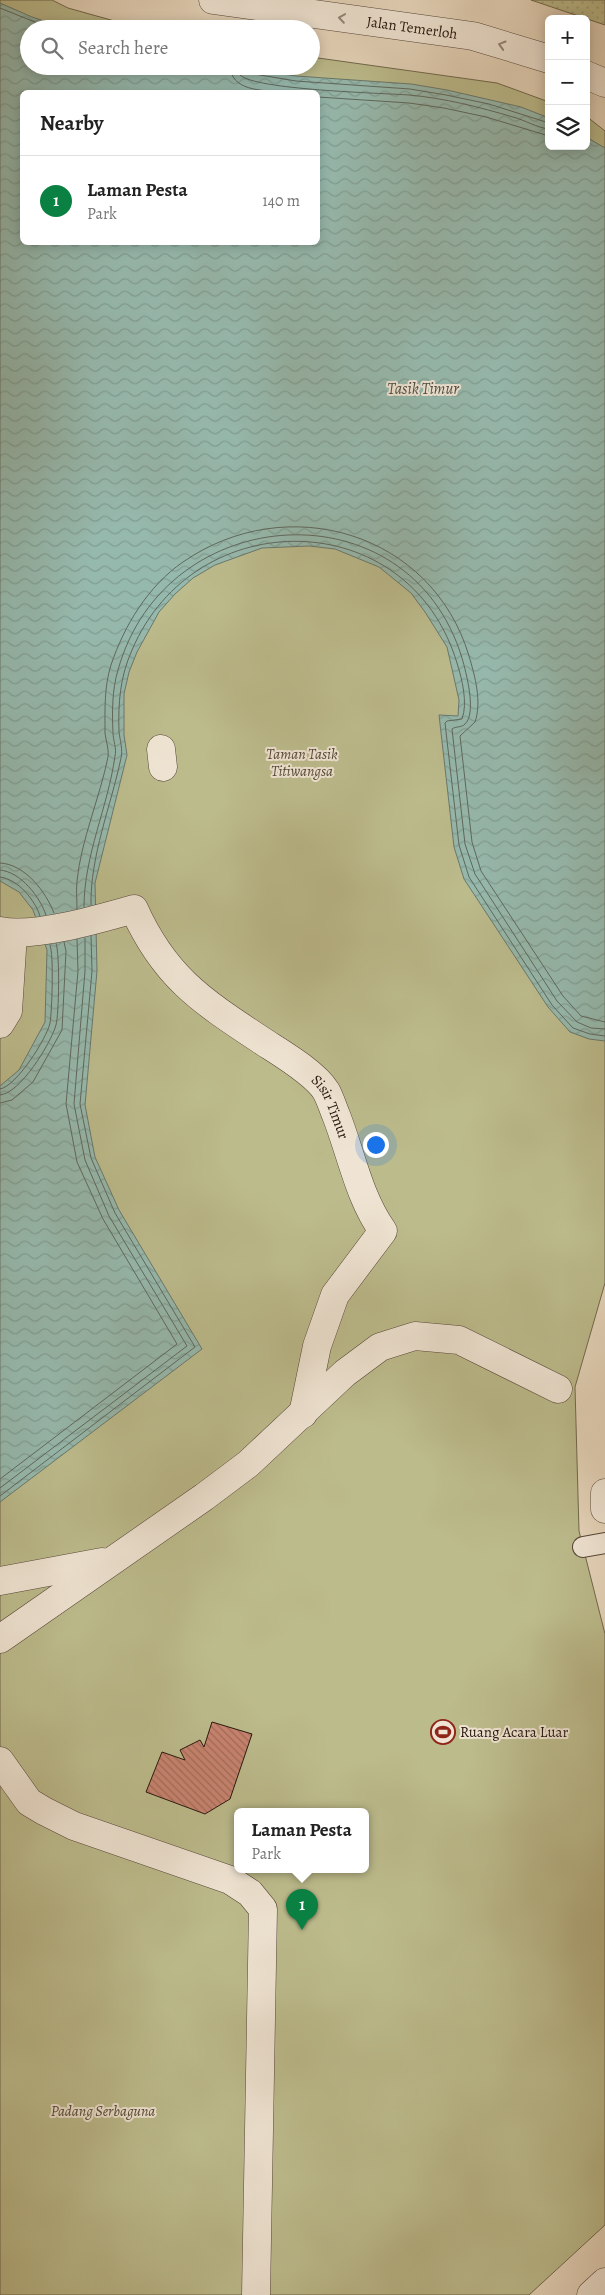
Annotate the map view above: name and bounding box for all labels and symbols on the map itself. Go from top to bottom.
street label: Jalan Temerloh [365,11,459,44]
one-way arrow [338,13,346,24]
one-way arrow [498,40,507,51]
water label: Tasik Timur [387,378,459,400]
park label: Taman Tasik Titiwangsa [266,744,338,781]
street label: Sisir Timur [307,1070,354,1142]
your location [363,1132,389,1158]
sports icon: Ruang Acara Luar [430,1719,456,1745]
place label: Ruang Acara Luar [460,1722,569,1742]
pin: 1 [286,1889,318,1930]
park label: Padang Serbaguna [51,2101,155,2121]

